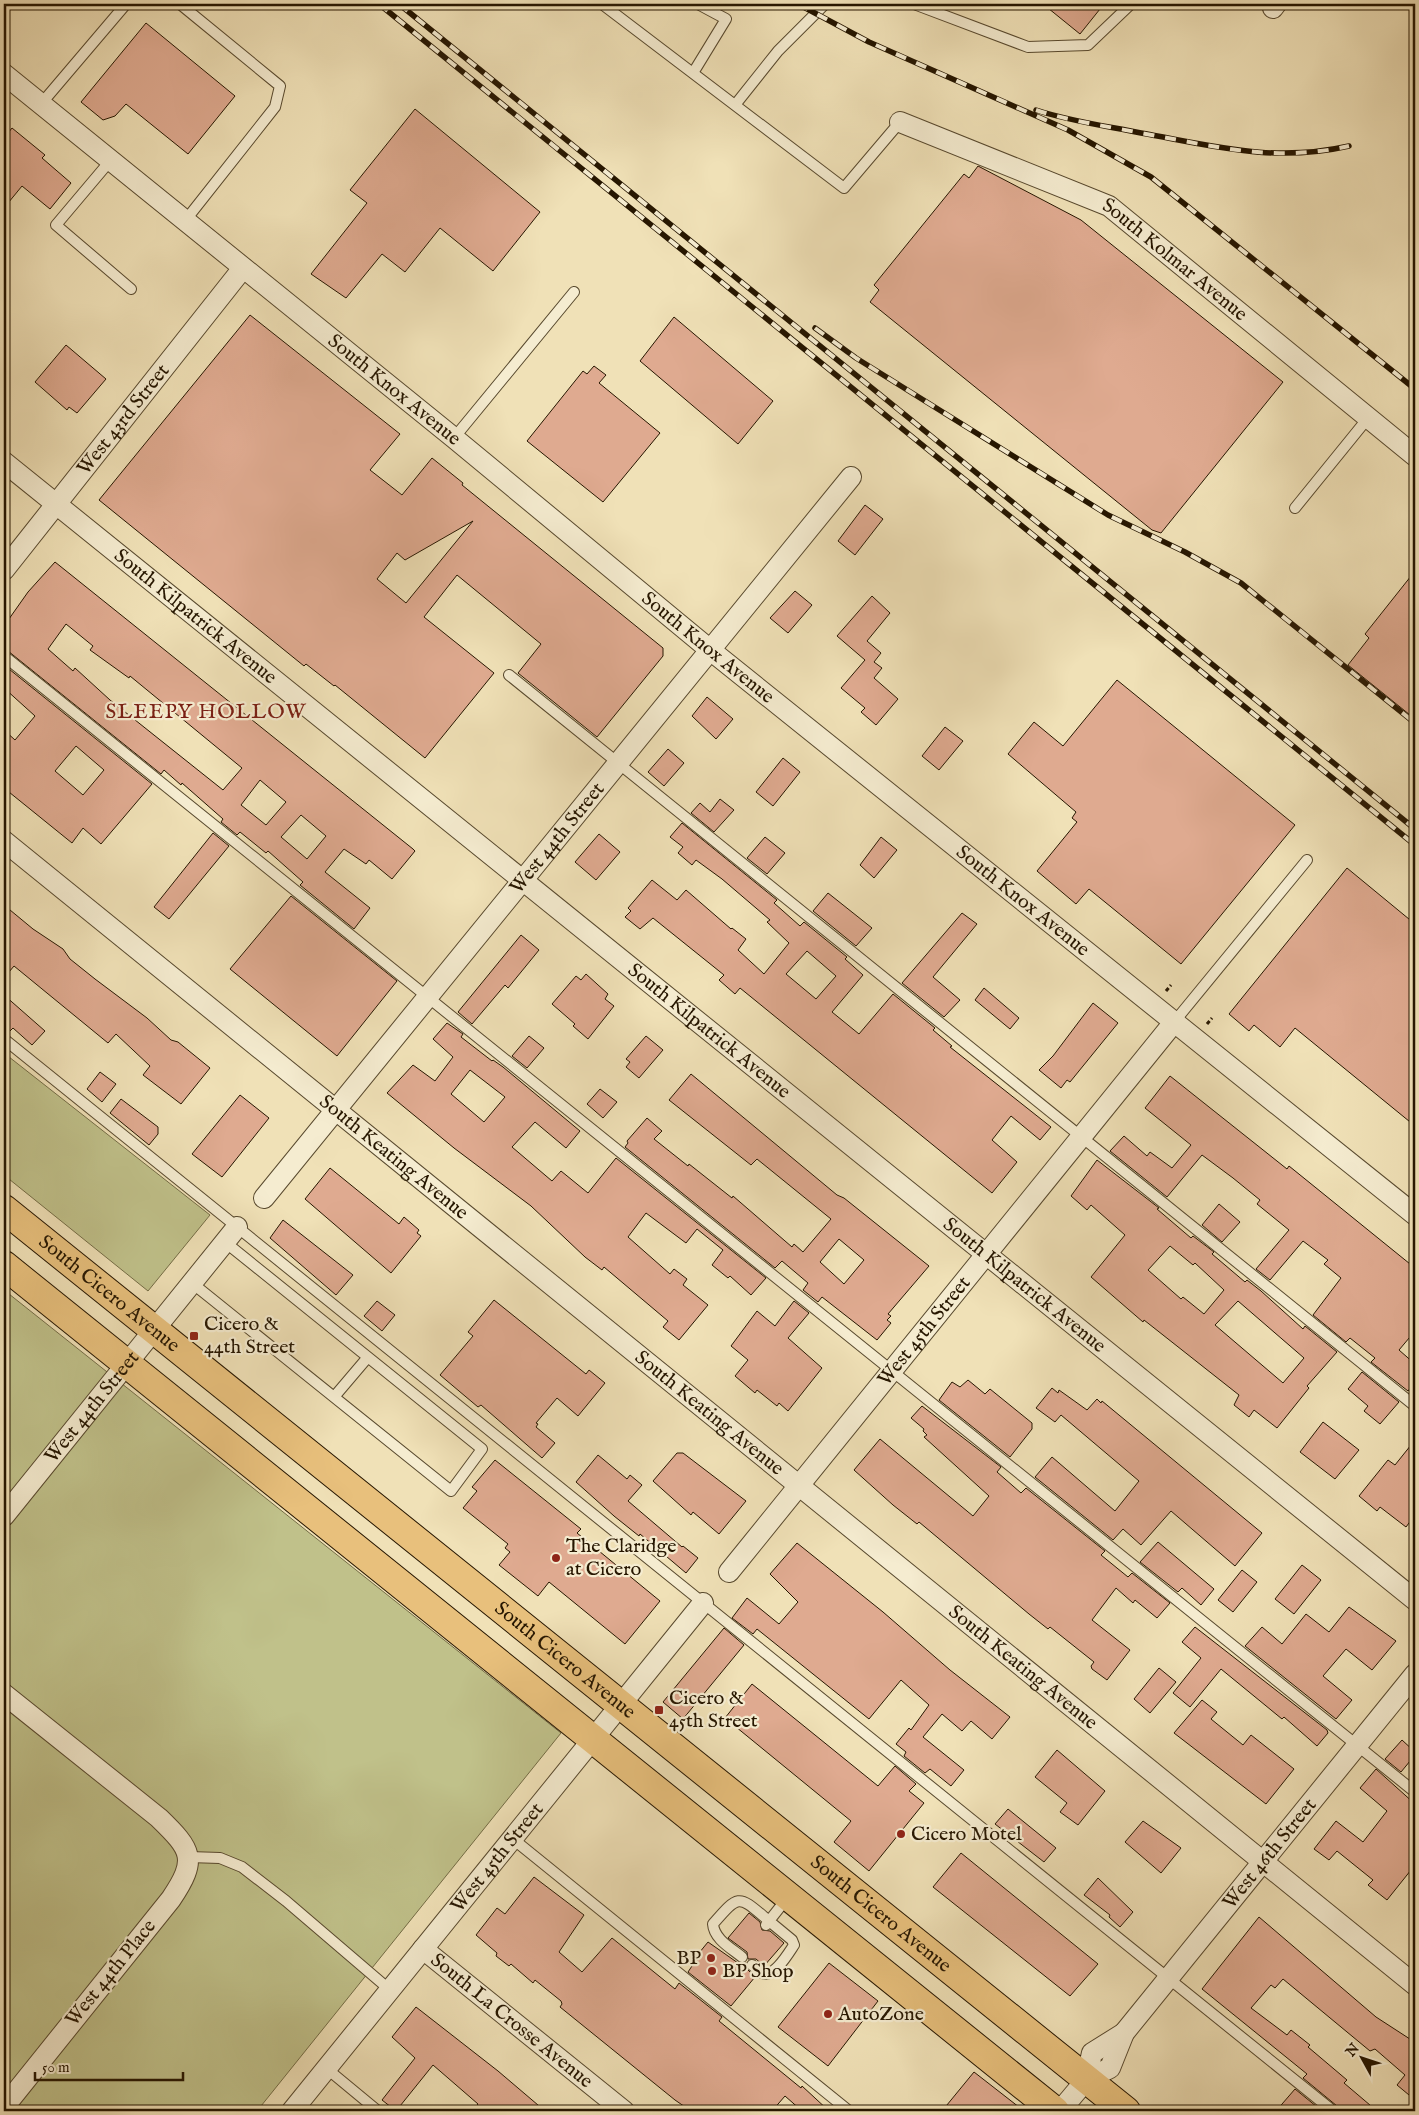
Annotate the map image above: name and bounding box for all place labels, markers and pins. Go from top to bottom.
place label: Cicero & 44th Street [204,1312,295,1360]
marker: Cicero & 44th Street [188,1330,200,1342]
place label: The Claridge at Cicero [566,1534,677,1582]
marker: The Claridge at Cicero [550,1552,562,1564]
place label: Cicero & 45th Street [669,1686,758,1734]
marker: Cicero & 45th Street [653,1704,665,1716]
place label: Cicero Motel [911,1822,1022,1847]
marker: Cicero Motel [895,1828,907,1840]
place label: BP [676,1946,701,1971]
marker: BP [705,1952,717,1964]
place label: BP Shop [722,1959,794,1984]
marker: BP Shop [706,1965,718,1977]
place label: AutoZone [837,2002,924,2027]
marker: AutoZone [822,2008,834,2020]

